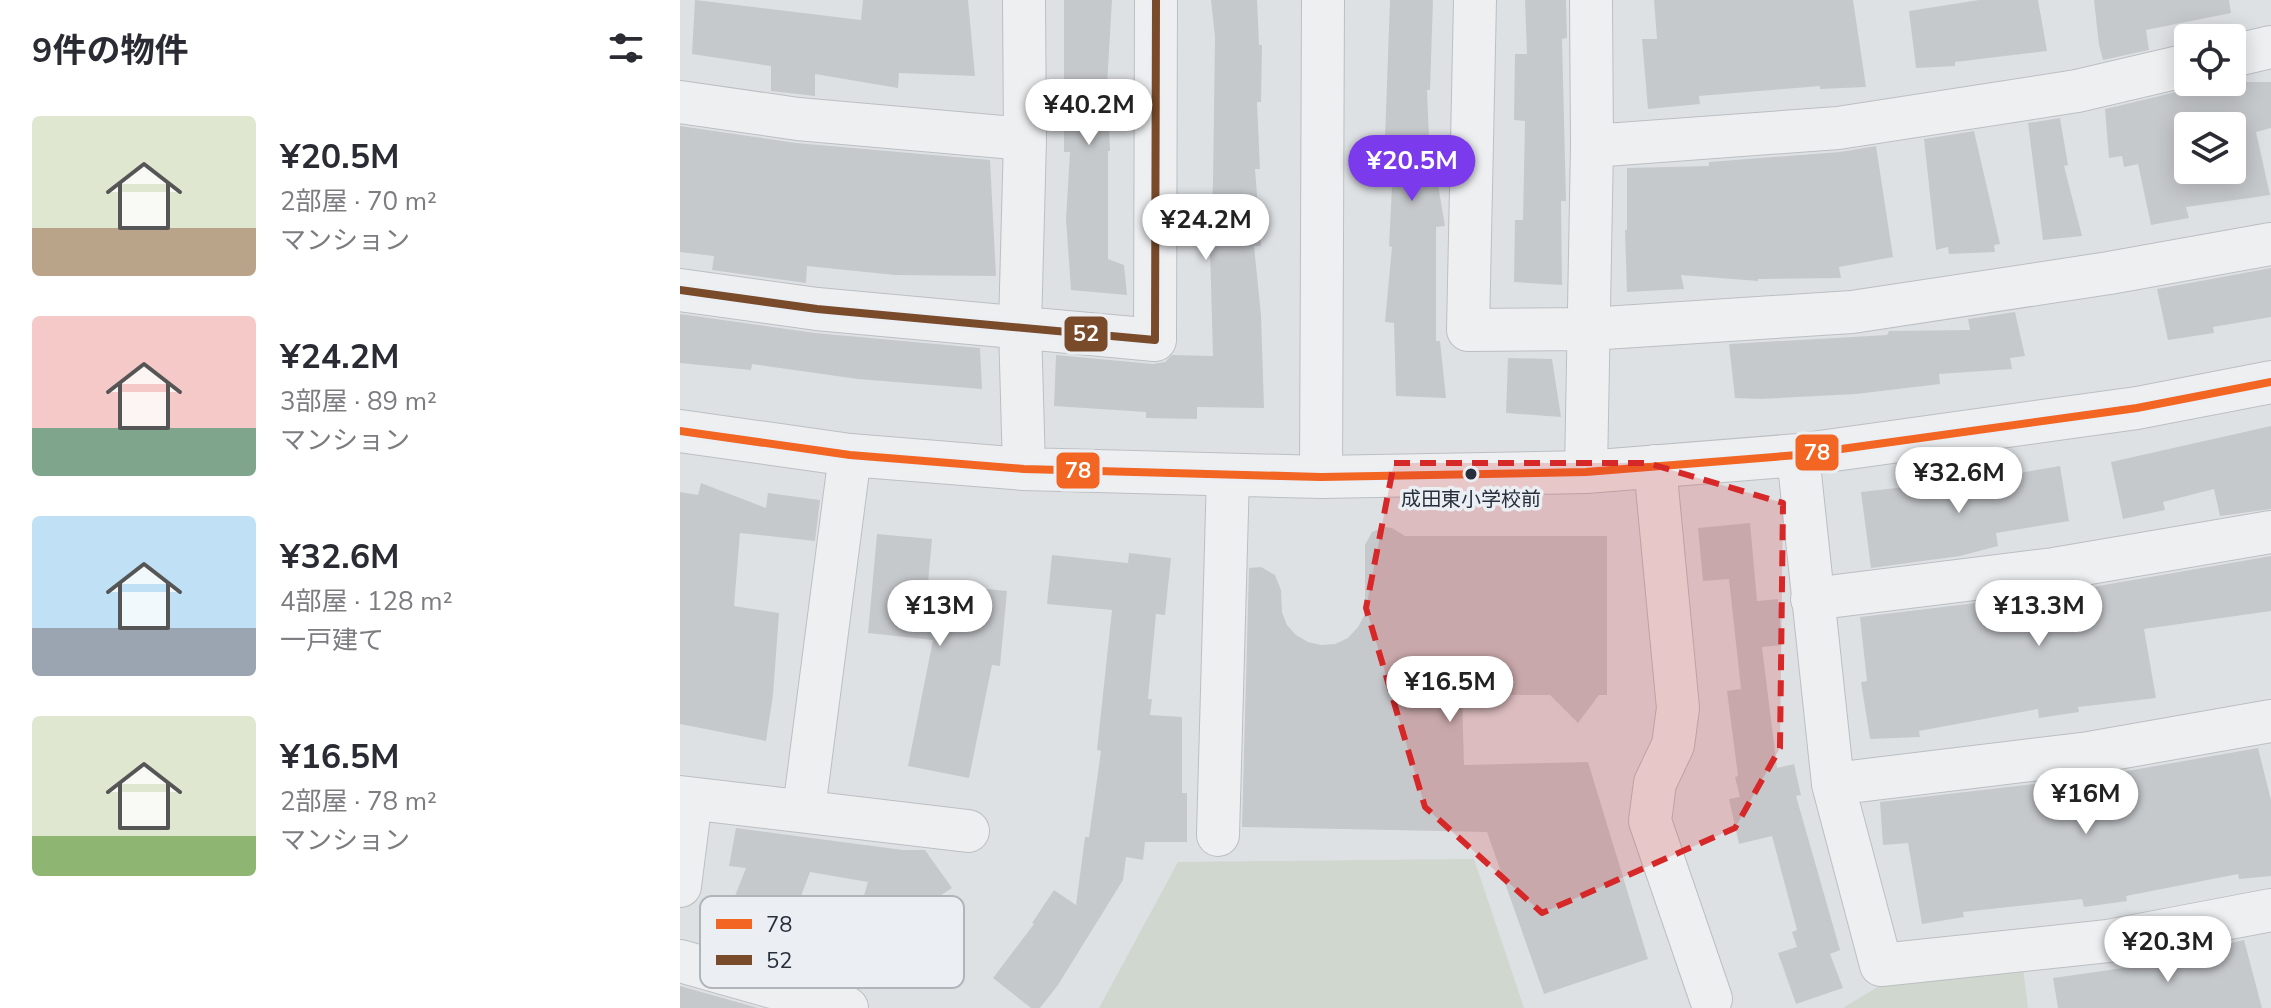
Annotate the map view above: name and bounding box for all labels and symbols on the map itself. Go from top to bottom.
pin: ¥40.2M [1024,79,1154,147]
pin: ¥20.5M [1347,135,1477,203]
pin: ¥24.2M [1141,194,1271,262]
line badge: 52 [1063,315,1109,353]
text: 52 [1073,319,1099,349]
line badge: 78 [1794,433,1840,472]
text: 78 [1804,438,1830,468]
pin: ¥32.6M [1894,447,2024,515]
line badge: 78 [1055,451,1101,490]
text: 78 [1065,456,1091,486]
marker: 成田東小学校前 [1463,466,1479,482]
place label: 成田東小学校前 [1401,486,1541,513]
pin: ¥13M [893,580,987,648]
pin: ¥13.3M [1974,580,2104,648]
pin: ¥16.5M [1385,656,1515,724]
pin: ¥16M [2039,768,2133,836]
legend [700,896,964,988]
text: 78 [766,910,792,940]
pin: ¥20.3M [2103,916,2233,984]
text: 52 [766,946,792,976]

